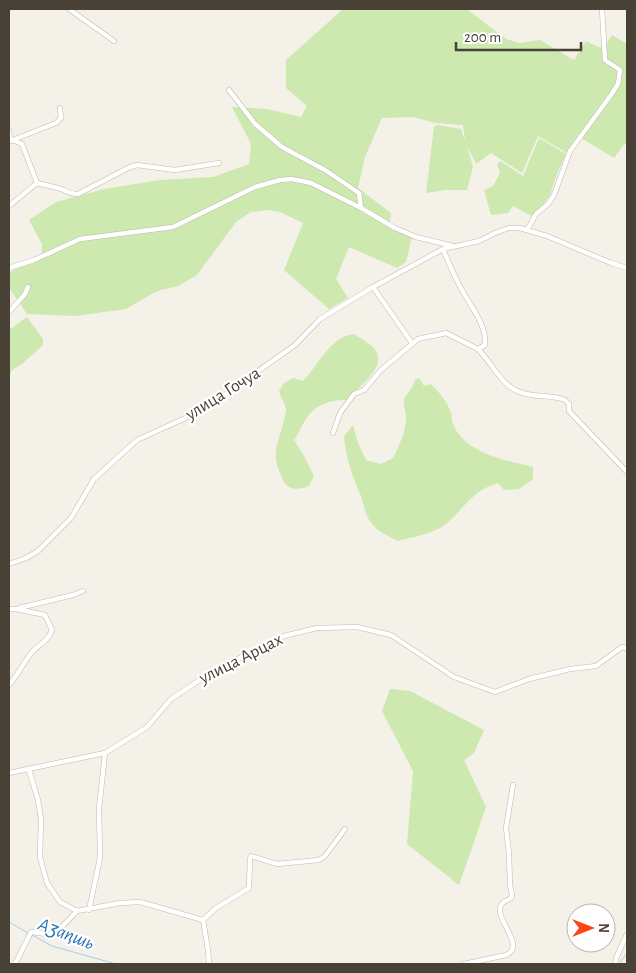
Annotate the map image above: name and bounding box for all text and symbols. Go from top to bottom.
scale bar [456,20,581,52]
text: 200 m [464,30,501,45]
street label: улица Гочуа [182,364,264,424]
street label: улица Арцах [195,630,286,688]
north arrow [566,903,616,953]
water label: Аӡаԥшь [34,914,97,954]
text: N [596,923,610,933]

